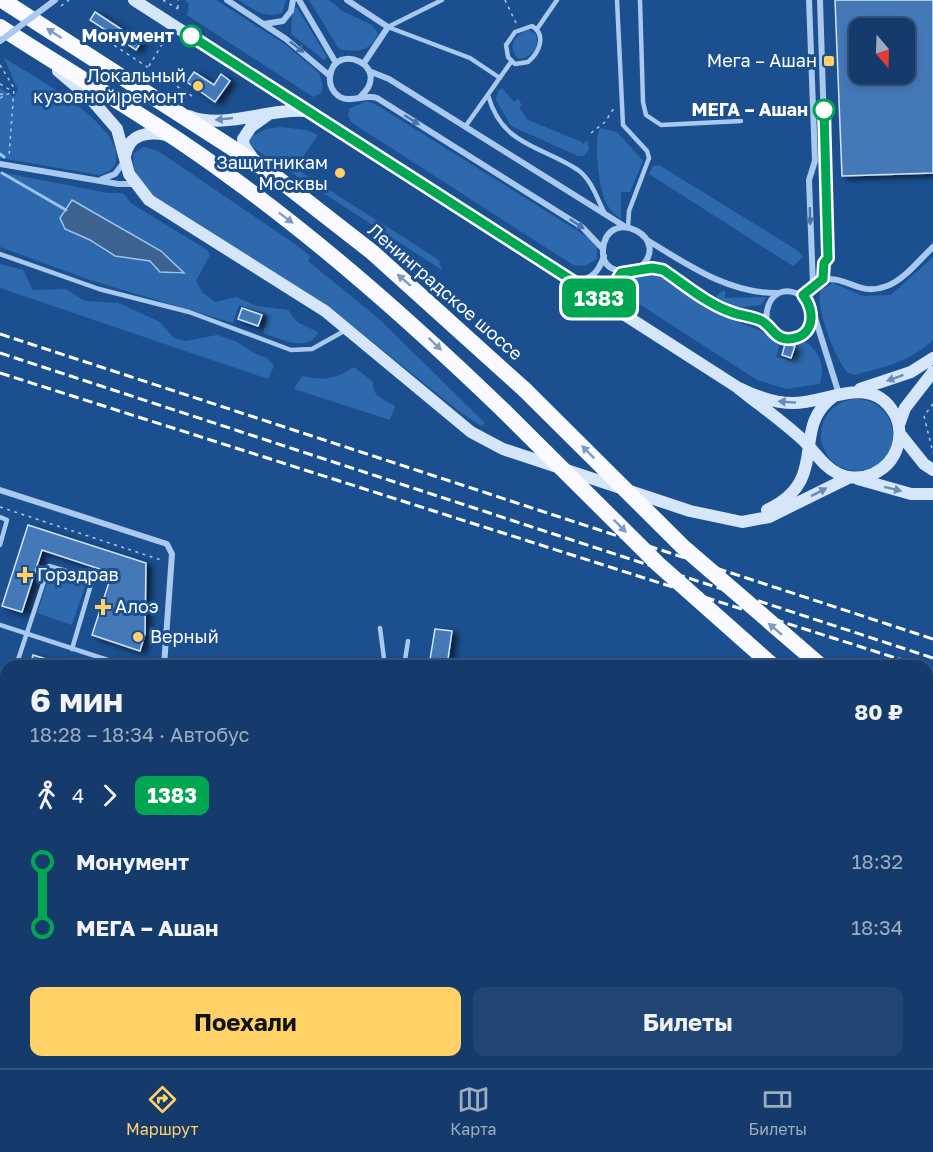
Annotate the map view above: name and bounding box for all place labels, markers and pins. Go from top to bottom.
place label: Монумент [81,24,174,46]
marker: Монумент [180,25,202,47]
place label: Мега – Ашан [707,49,817,71]
marker: Мега – Ашан [822,54,836,68]
place label: Локальный кузовной ремонт [33,64,186,107]
marker: Локальный кузовной ремонт [191,79,205,93]
place label: МЕГА – Ашан [692,98,808,120]
marker: МЕГА – Ашан [813,99,835,121]
place label: Защитникам Москвы [216,151,328,194]
marker: Защитникам Москвы [333,166,347,180]
place label: Горздрав [37,563,119,585]
marker: Горздрав [18,568,32,582]
place label: Алоэ [115,595,159,617]
marker: Алоэ [96,600,110,614]
place label: Верный [150,625,219,647]
marker: Верный [131,630,145,644]

